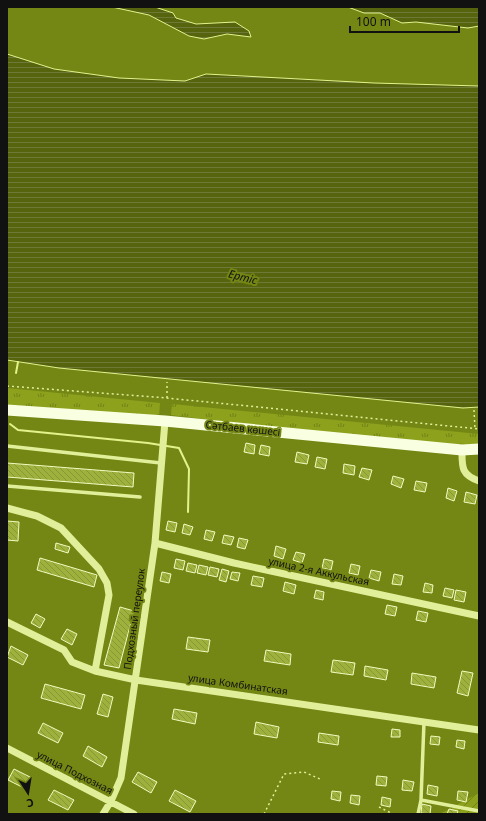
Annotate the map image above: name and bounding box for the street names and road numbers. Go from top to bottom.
street label: Сәтбаев көшесі [205,417,281,439]
street label: улица 2-я Аккульская [267,553,371,589]
street label: Подхозный переулок [120,567,148,671]
street label: улица Комбинатская [187,670,289,698]
street label: улица Подхозная [35,747,115,797]

